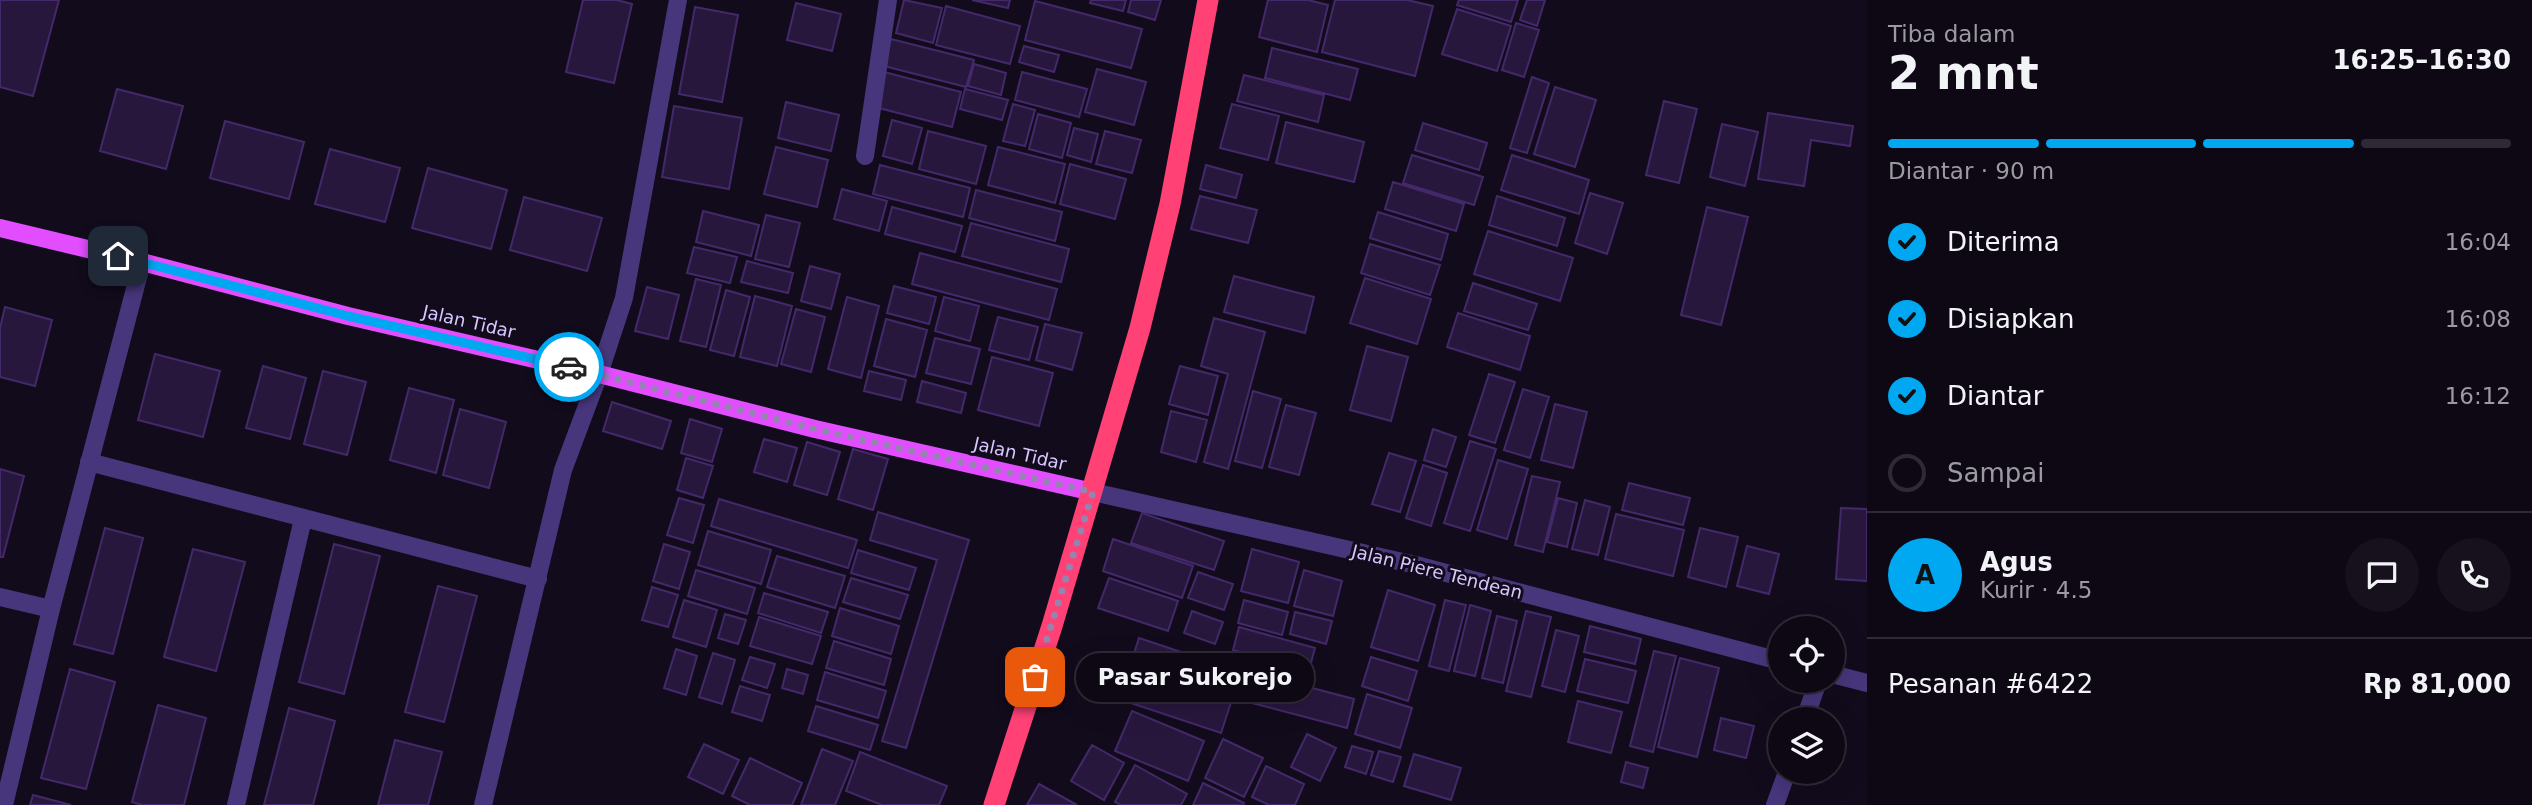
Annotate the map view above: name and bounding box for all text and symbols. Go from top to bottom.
text: Tiba dalam [1888,21,2015,47]
text: 16:25–16:30 [2332,45,2511,75]
text: 2 mnt [1888,46,2039,100]
text: Diantar · 90 m [1888,158,2054,184]
icon: check [1888,223,1926,261]
pin [88,226,148,286]
text: Diterima [1947,227,2060,257]
text: 16:04 [2445,229,2511,255]
icon: home [99,237,137,275]
street label: Jalan Tidar [420,300,518,343]
icon: check [1888,300,1926,338]
text: Disiapkan [1947,304,2074,334]
text: 16:08 [2445,306,2511,332]
courier [534,332,604,402]
icon: car [550,348,588,386]
icon: check [1888,377,1926,415]
text: Diantar [1947,381,2043,411]
text: 16:12 [2445,383,2511,409]
street label: Jalan Tidar [971,432,1069,475]
text: Sampai [1947,458,2044,488]
button: chat [2345,538,2419,612]
button: phone [2437,538,2511,612]
street label: Jalan Piere Tendean [1349,540,1525,603]
text: Agus [1980,547,2053,577]
text: A [1915,560,1935,590]
text: Kurir · 4.5 [1980,577,2092,603]
map controls [1768,616,1845,784]
button: locate [1768,616,1845,693]
pin [1005,647,1065,707]
callout: Pasar Sukorejo [1077,652,1315,702]
icon: bag [1016,658,1054,696]
text: Pasar Sukorejo [1098,664,1292,690]
text: Pesanan #6422 [1888,669,2093,699]
text: Rp 81,000 [2363,669,2511,699]
button: layers [1768,707,1845,784]

